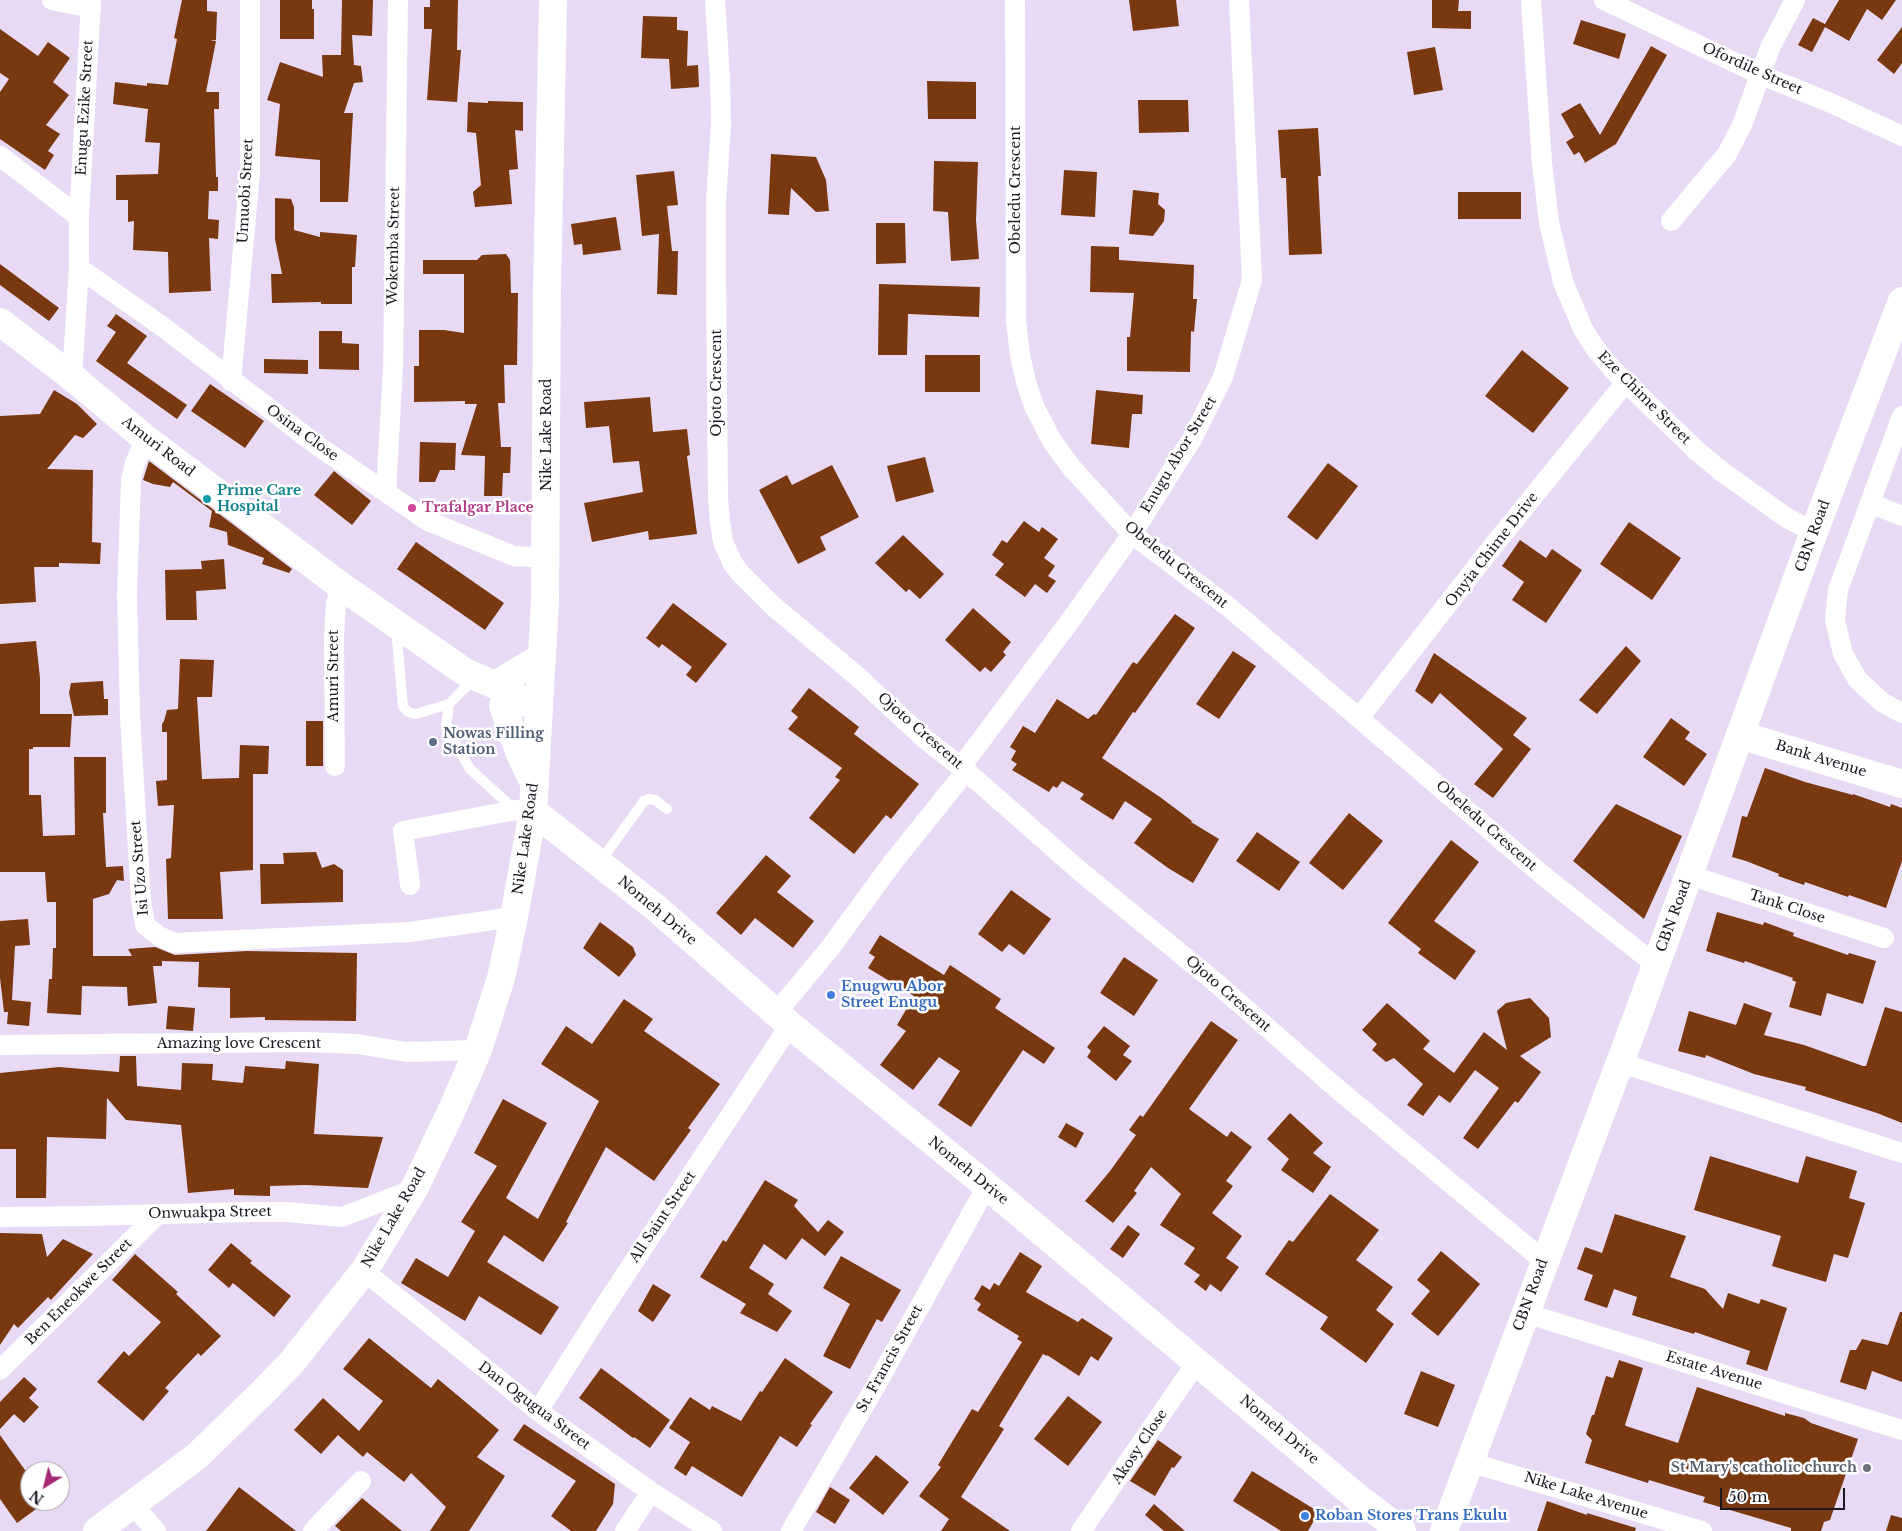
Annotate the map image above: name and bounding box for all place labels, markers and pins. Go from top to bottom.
place label: Prime Care Hospital [217,483,301,516]
marker: Prime Care Hospital [201,493,213,505]
place label: Trafalgar Place [422,500,534,516]
marker: Trafalgar Place [406,502,418,514]
place label: Nowas Filling Station [443,726,544,759]
marker: Nowas Filling Station [427,736,439,748]
place label: Enugwu Abor Street Enugu [841,979,943,1012]
marker: Enugwu Abor Street Enugu [825,989,837,1001]
place label: St Mary's catholic church [1671,1460,1857,1476]
marker: St Mary's catholic church [1861,1462,1873,1474]
place label: Roban Stores Trans Ekulu [1315,1508,1507,1524]
marker: Roban Stores Trans Ekulu [1299,1510,1311,1522]

